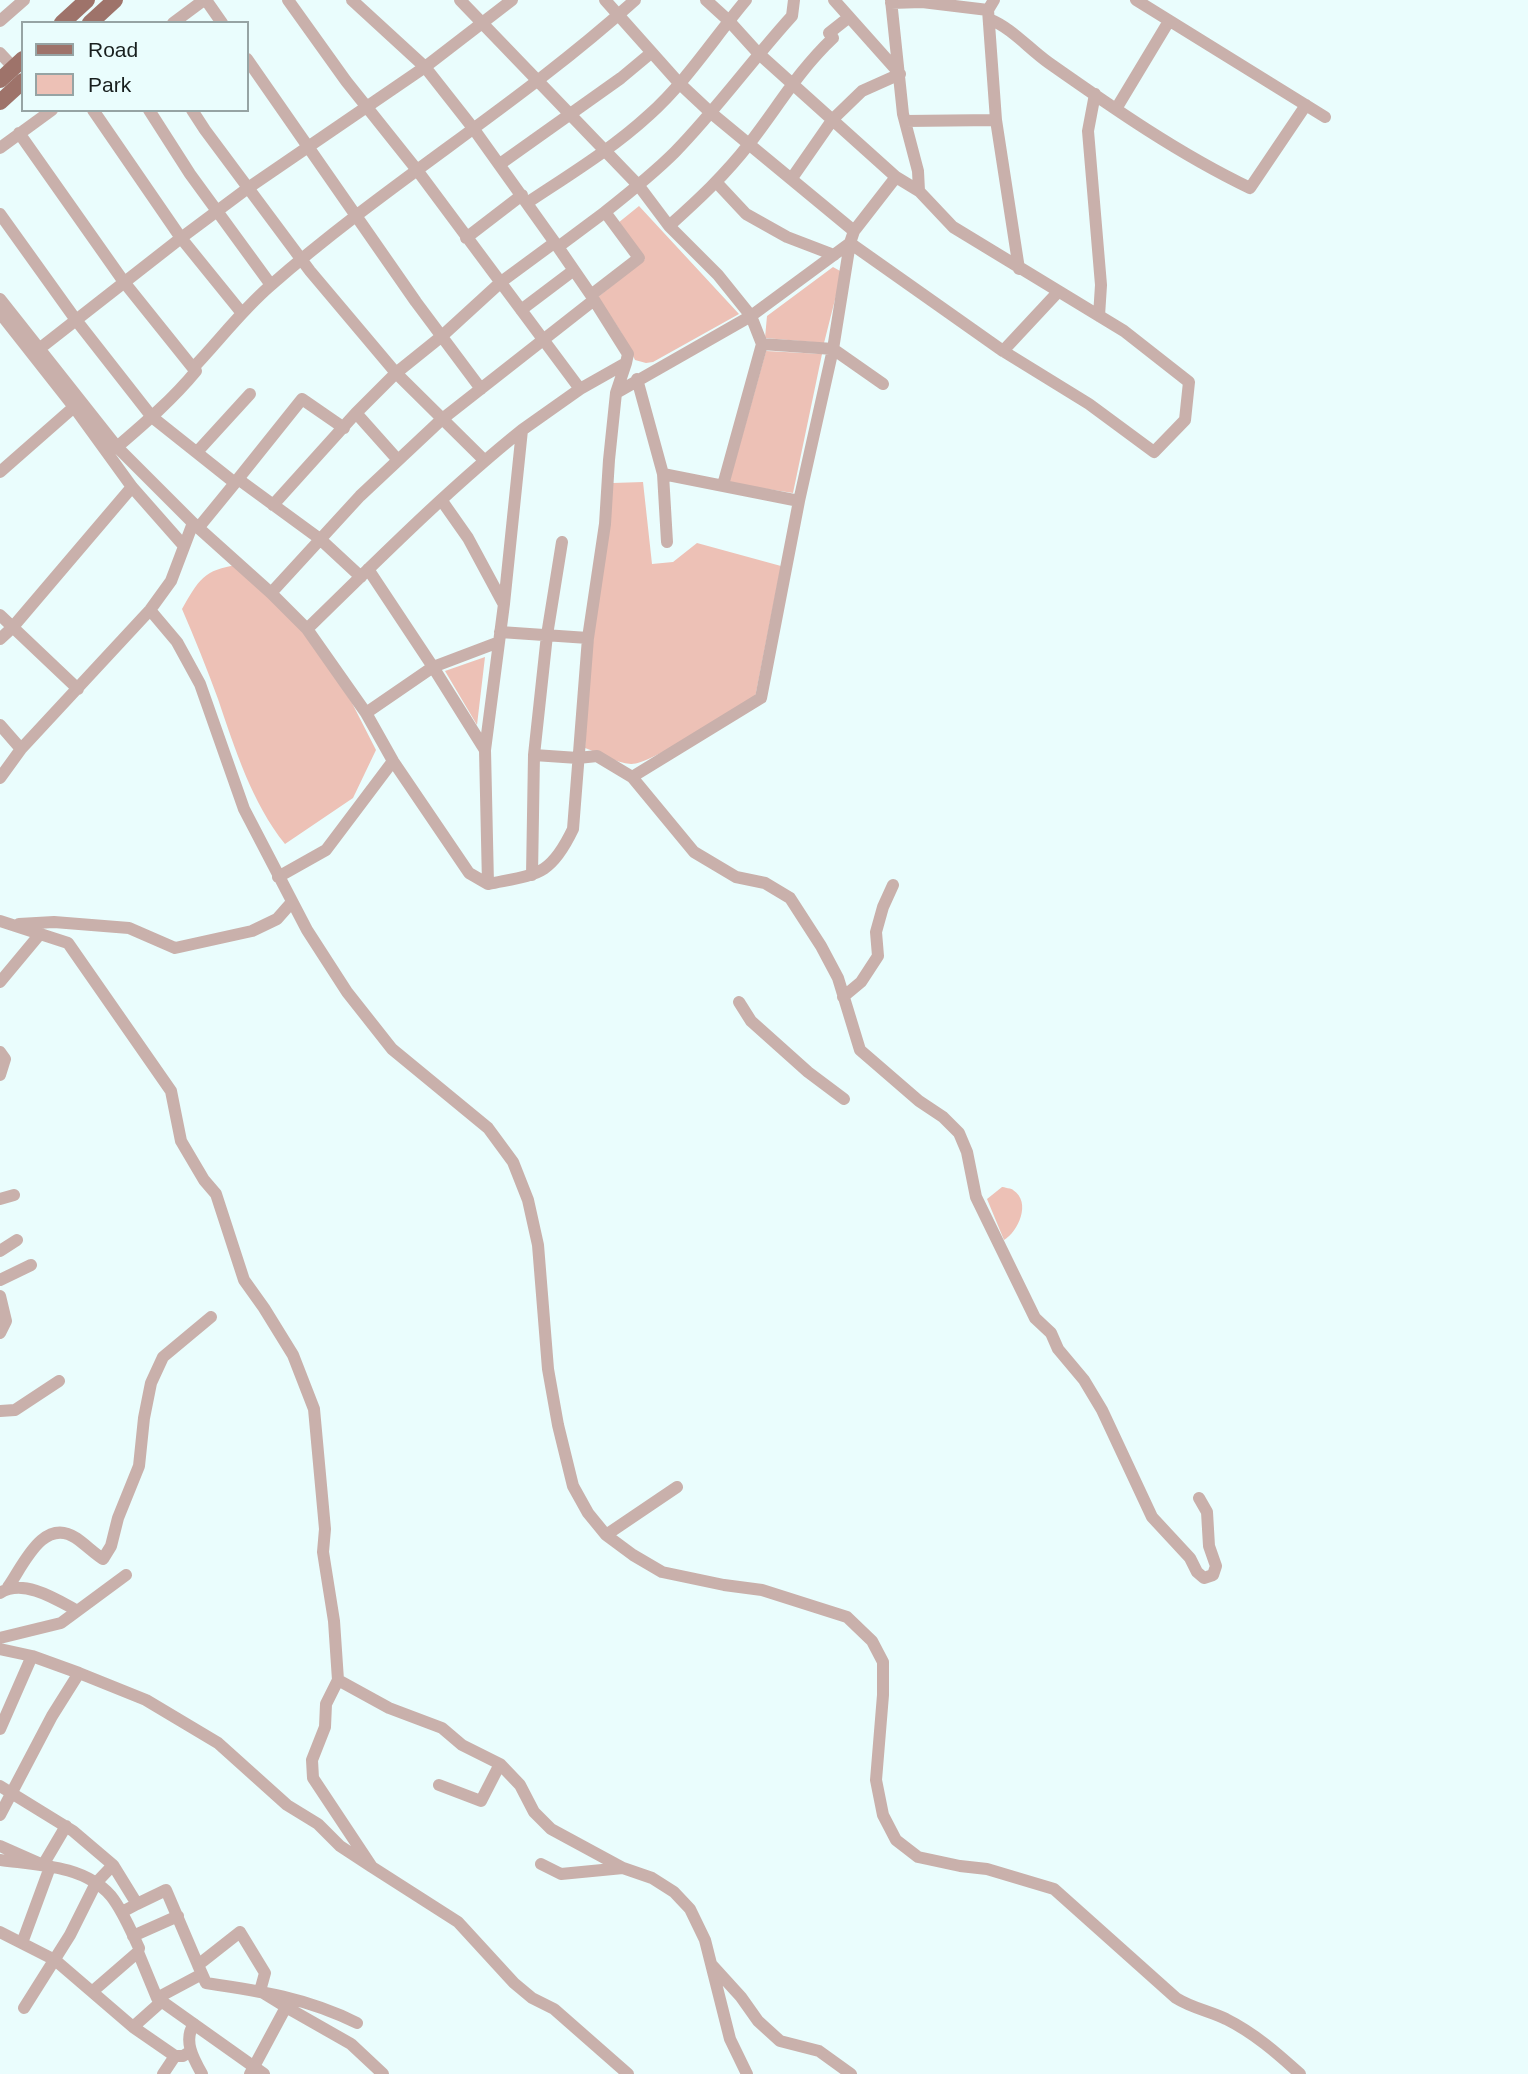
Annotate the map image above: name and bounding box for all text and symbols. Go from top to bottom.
legend [21,21,248,112]
text: Road [88,38,138,61]
text: Park [88,73,131,96]

